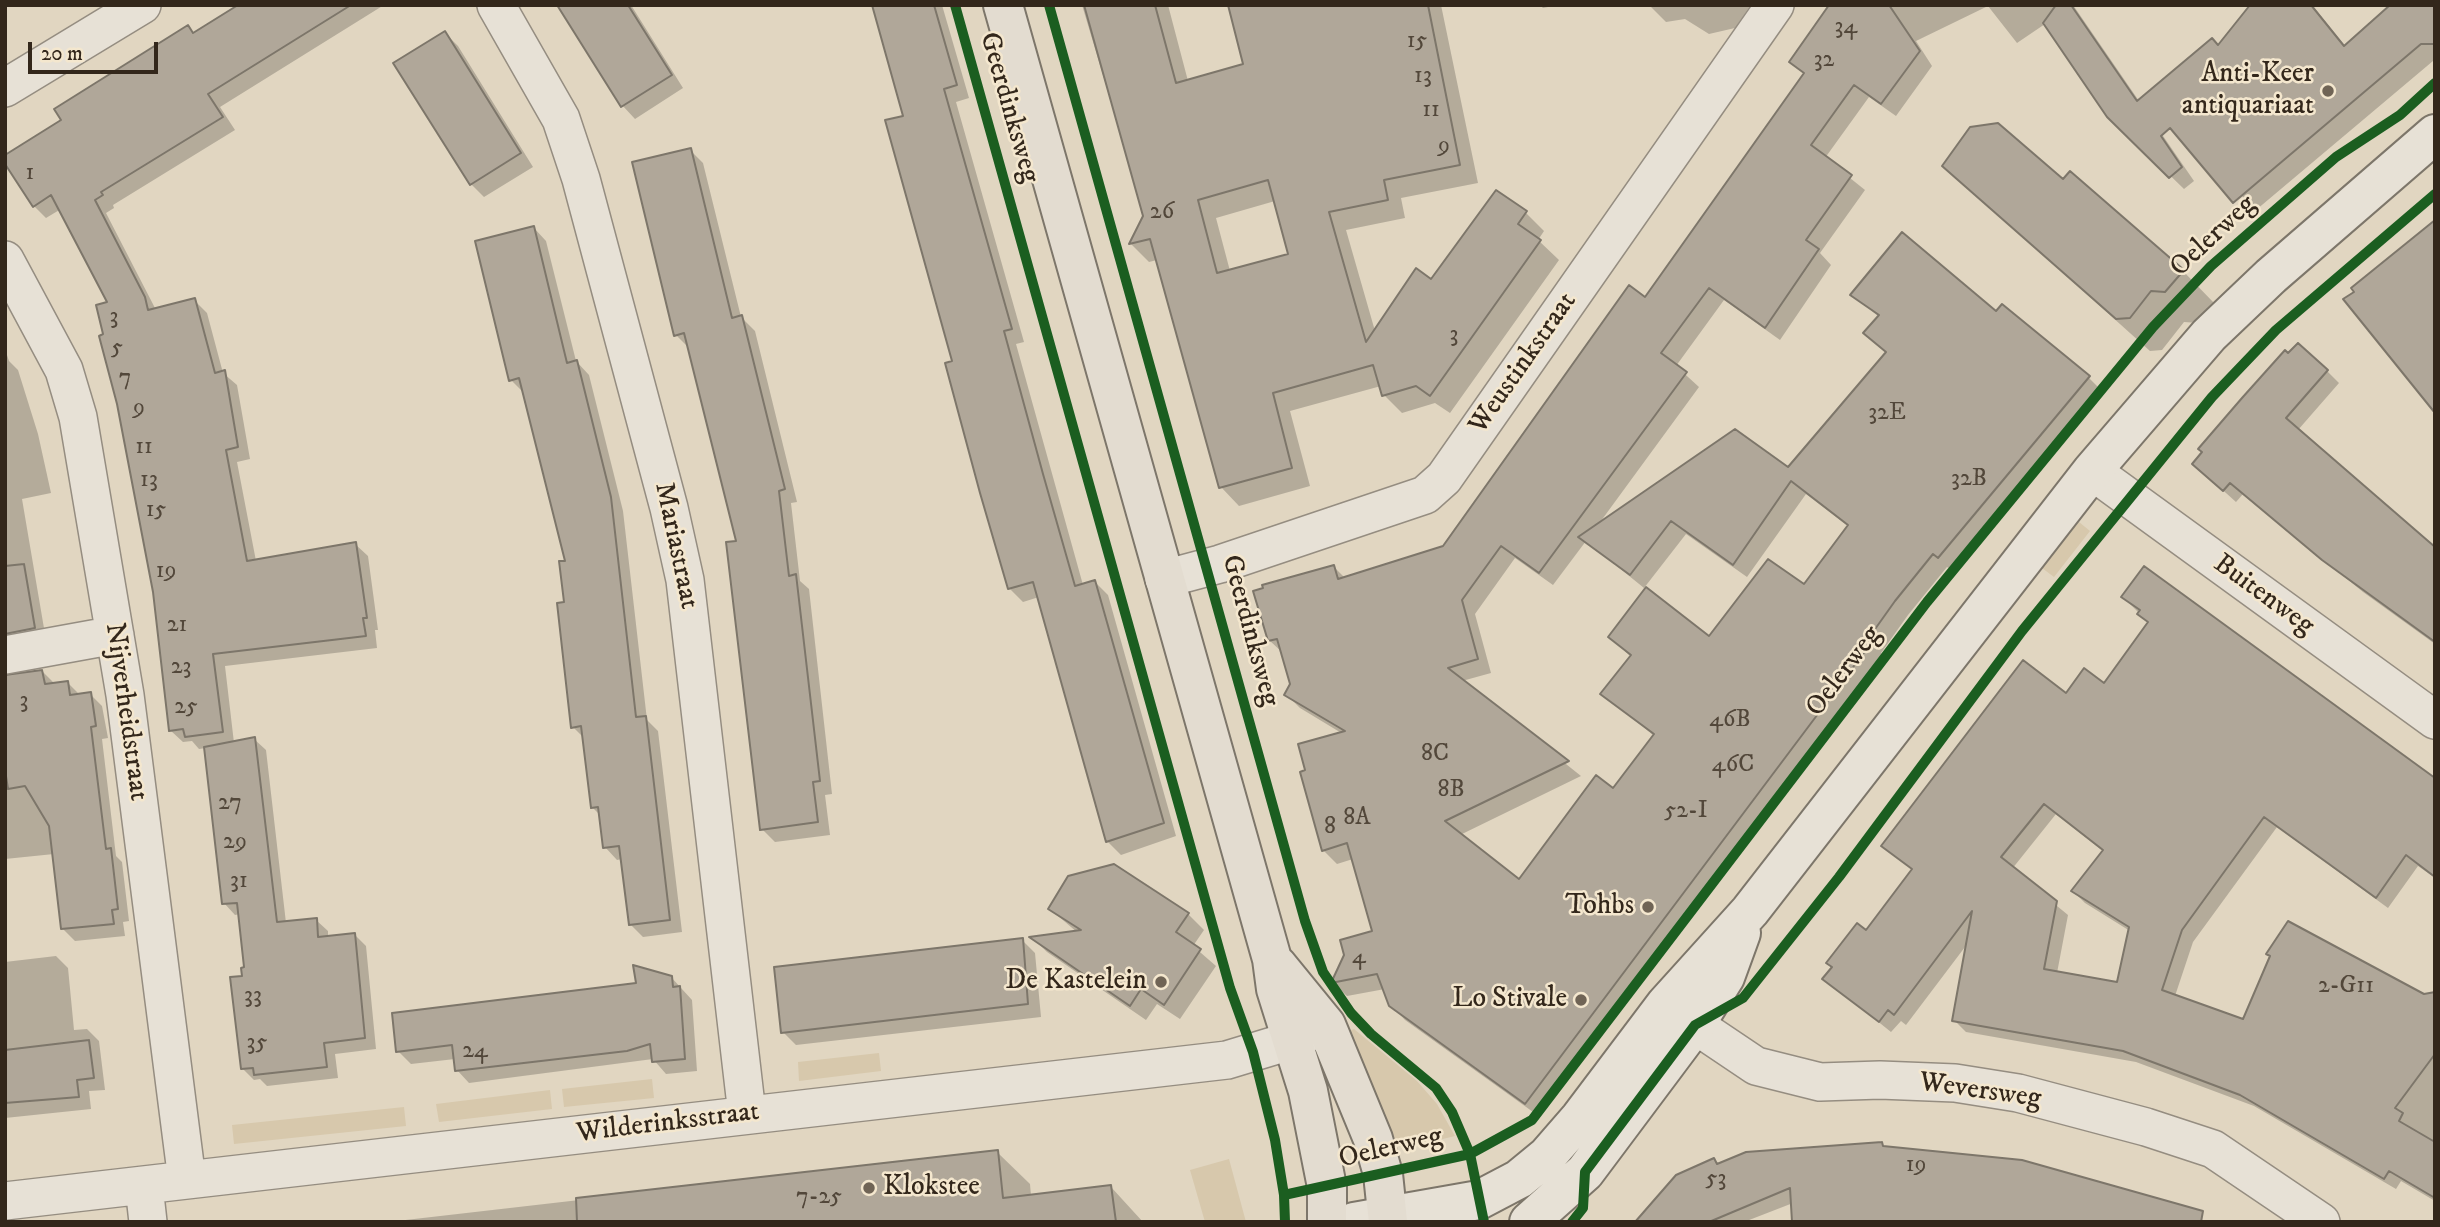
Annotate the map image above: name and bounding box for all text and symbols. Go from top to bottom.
house number: 34 [1835,14,1857,42]
scale bar [32,28,161,72]
house number: 15 [1407,28,1427,56]
street label: Geerdinksweg [970,29,1046,187]
text: 20 m [41,41,83,67]
house number: 32 [1814,47,1834,75]
place label: Anti-Keer antiquariaat [2182,58,2314,124]
house number: 13 [1414,63,1432,91]
marker: Anti-Keer antiquariaat [2320,83,2336,99]
house number: 11 [1422,97,1440,125]
house number: 9 [1438,133,1450,161]
house number: 1 [26,160,34,188]
street label: Oelerweg [2164,189,2264,285]
house number: 26 [1150,199,1174,227]
street label: Weustinkstraat [1463,287,1585,441]
house number: 3 [110,304,118,332]
house number: 3 [1450,322,1458,350]
house number: 5 [111,335,123,363]
house number: 7 [119,365,131,393]
house number: 9 [133,395,145,423]
house number: 32E [1868,400,1906,428]
house number: 11 [135,434,153,462]
house number: 32B [1951,466,1987,494]
house number: 13 [140,467,158,495]
street label: Mariastraat [645,480,705,612]
house number: 15 [146,497,166,525]
street label: Buitenweg [2206,548,2320,644]
street label: Geerdinksweg [1213,552,1285,710]
house number: 19 [156,558,176,586]
house number: 21 [167,612,187,640]
street label: Oelerweg [1800,620,1890,724]
street label: Nijverheidstraat [96,621,154,803]
house number: 23 [171,654,191,682]
house number: 3 [20,688,28,716]
house number: 25 [174,694,198,722]
house number: 46B [1709,707,1751,735]
house number: 8C [1421,741,1449,769]
house number: 46C [1712,752,1754,780]
house number: 8B [1437,777,1465,805]
house number: 27 [218,790,242,818]
house number: 52-I [1664,798,1708,826]
house number: 8A [1343,805,1371,833]
house number: 8 [1324,814,1336,842]
house number: 29 [223,829,247,857]
house number: 31 [230,868,248,896]
place label: Tohbs [1565,890,1634,924]
marker: Tohbs [1640,899,1656,915]
house number: 4 [1352,944,1366,972]
place label: De Kastelein [1005,965,1147,999]
house number: 2-G11 [2318,973,2374,1001]
marker: De Kastelein [1153,974,1169,990]
house number: 33 [244,983,262,1011]
place label: Lo Stivale [1452,983,1567,1017]
marker: Lo Stivale [1573,992,1589,1008]
house number: 35 [247,1030,267,1058]
house number: 24 [462,1038,488,1066]
street label: Weversweg [1917,1067,2043,1117]
street label: Wilderinksstraat [575,1096,761,1152]
street label: Oelerweg [1336,1121,1446,1177]
house number: 19 [1906,1152,1926,1180]
house number: 53 [1706,1166,1726,1194]
place label: Klokstee [883,1171,980,1205]
marker: Klokstee [861,1180,877,1196]
house number: 7-25 [796,1184,842,1212]

